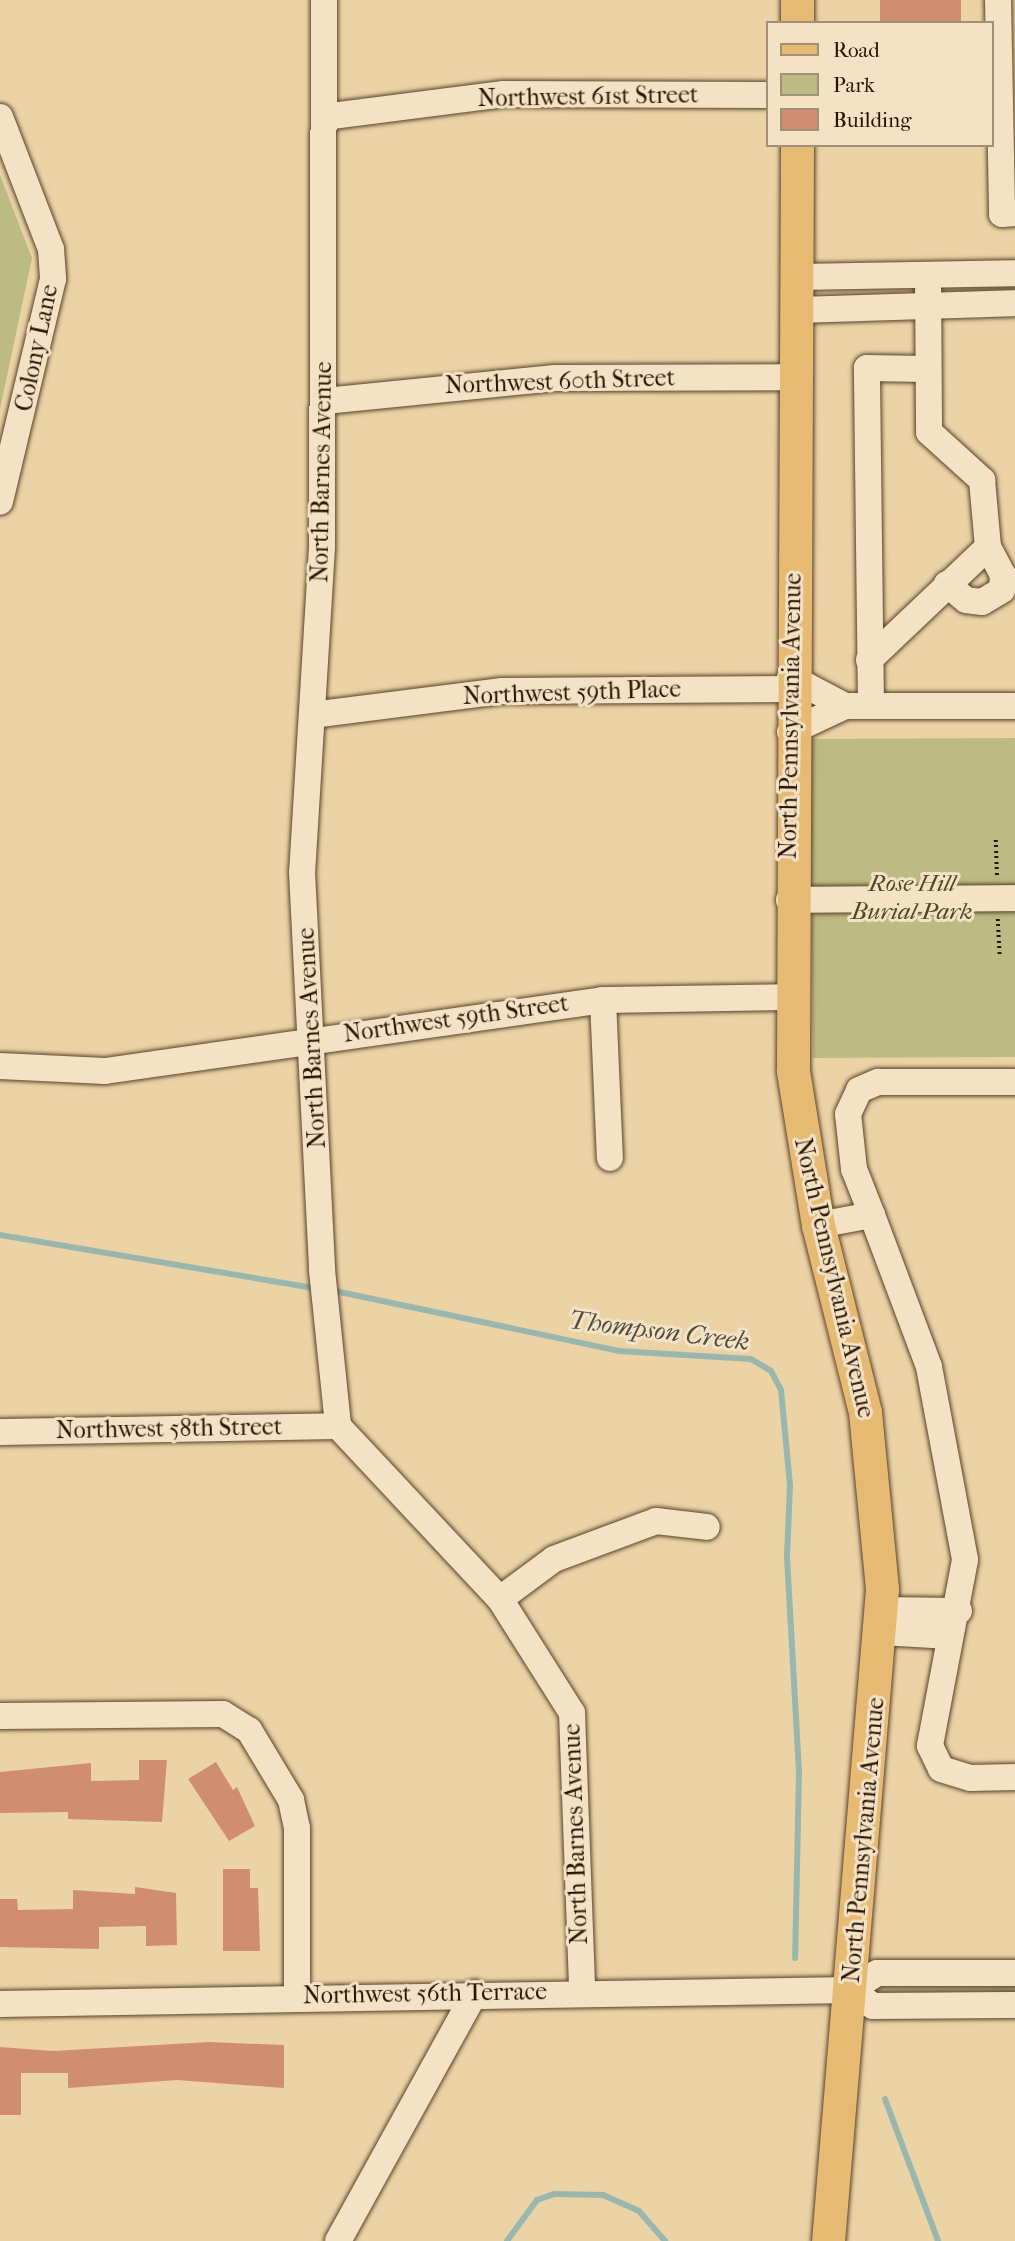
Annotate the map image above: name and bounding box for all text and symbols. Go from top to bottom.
legend [766,21,994,147]
text: Road [833,38,880,62]
text: Park [833,73,875,97]
street label: Northwest 61st Street [477,81,699,113]
text: Building [833,108,911,132]
street label: Colony Lane [10,282,64,414]
street label: North Barnes Avenue [306,361,338,583]
street label: Northwest 60th Street [444,364,676,400]
street label: North Pennsylvania Avenue [774,573,808,859]
street label: Northwest 59th Place [462,675,682,711]
park label: Rose Hill Burial Park [851,870,973,926]
street label: North Barnes Avenue [292,927,332,1149]
street label: Northwest 59th Street [342,989,570,1049]
street label: North Pennsylvania Avenue [788,1135,880,1421]
water label: Thompson Creek [567,1304,751,1358]
street label: Northwest 58th Street [56,1413,282,1445]
street label: North Pennsylvania Avenue [837,1696,891,1984]
street label: North Barnes Avenue [558,1723,594,1945]
street label: Northwest 56th Terrace [303,1977,547,2011]

